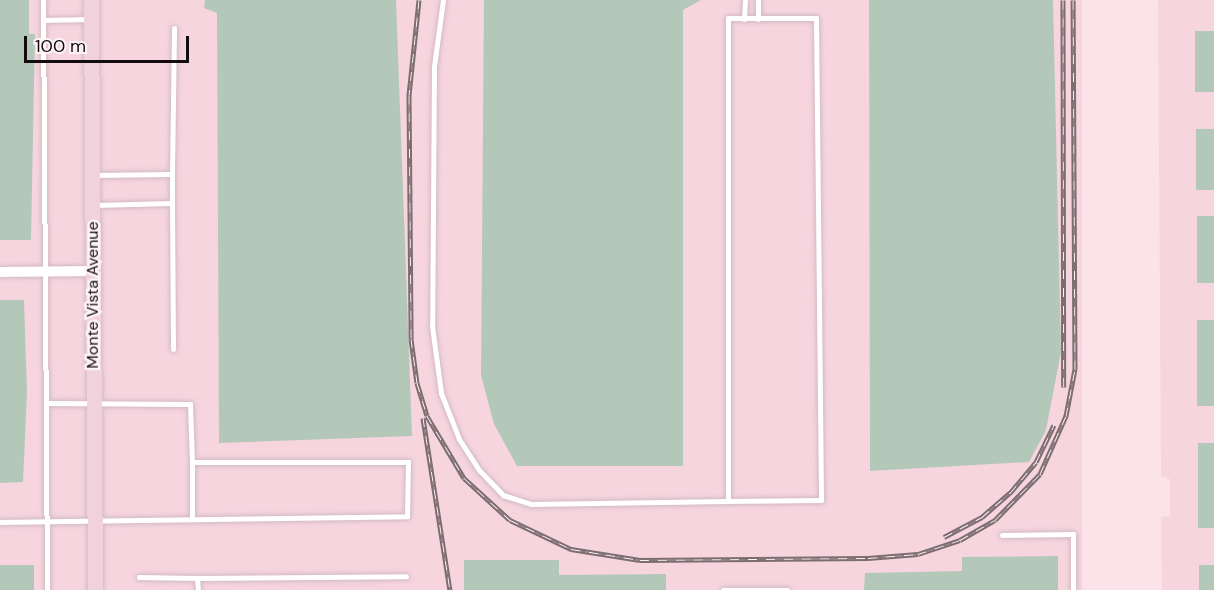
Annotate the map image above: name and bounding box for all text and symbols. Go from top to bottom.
scale bar [27,24,192,62]
text: 100 m [35,34,86,58]
street label: Monte Vista Avenue [83,221,103,369]

